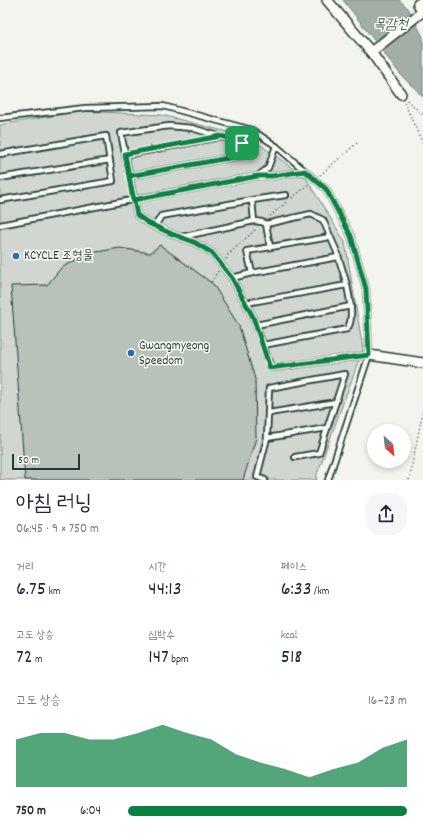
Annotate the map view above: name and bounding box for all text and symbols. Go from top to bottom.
water label: 목감천 [374,15,410,35]
pin [225,126,259,160]
icon: arrive [231,132,253,154]
place label: KCYCLE 조형물 [24,247,93,266]
marker: KCYCLE 조형물 [11,251,21,261]
place label: Gwangmyeong Speedom [139,337,209,371]
marker: Gwangmyeong Speedom [126,348,136,358]
north arrow [367,424,411,468]
map controls [367,424,411,468]
scale bar [12,452,80,471]
text: 50 m [18,453,39,469]
text: 아침 러닝 [16,489,92,520]
button: share [365,493,407,535]
text: 06:45 · 9 × 750 m [16,520,99,539]
text: 거리 [16,560,34,576]
text: 시간 [148,560,166,576]
text: 페이스 [281,560,307,576]
text: 6.75 [16,576,46,604]
text: 44:13 [148,576,182,604]
text: 6:33 [281,576,312,604]
text: km [46,584,61,600]
text: /km [312,584,329,600]
text: 고도 상승 [16,628,54,644]
text: 심박수 [148,628,175,644]
text: kcal [281,628,297,644]
text: 72 [16,644,32,672]
text: 147 [148,644,169,672]
text: 518 [281,644,302,672]
text: m [32,652,42,668]
text: bpm [169,652,189,668]
text: 고도 상승 [16,692,61,711]
text: 16–23 m [368,692,407,711]
text: 750 m [16,802,46,821]
text: 6:04 [80,802,101,821]

